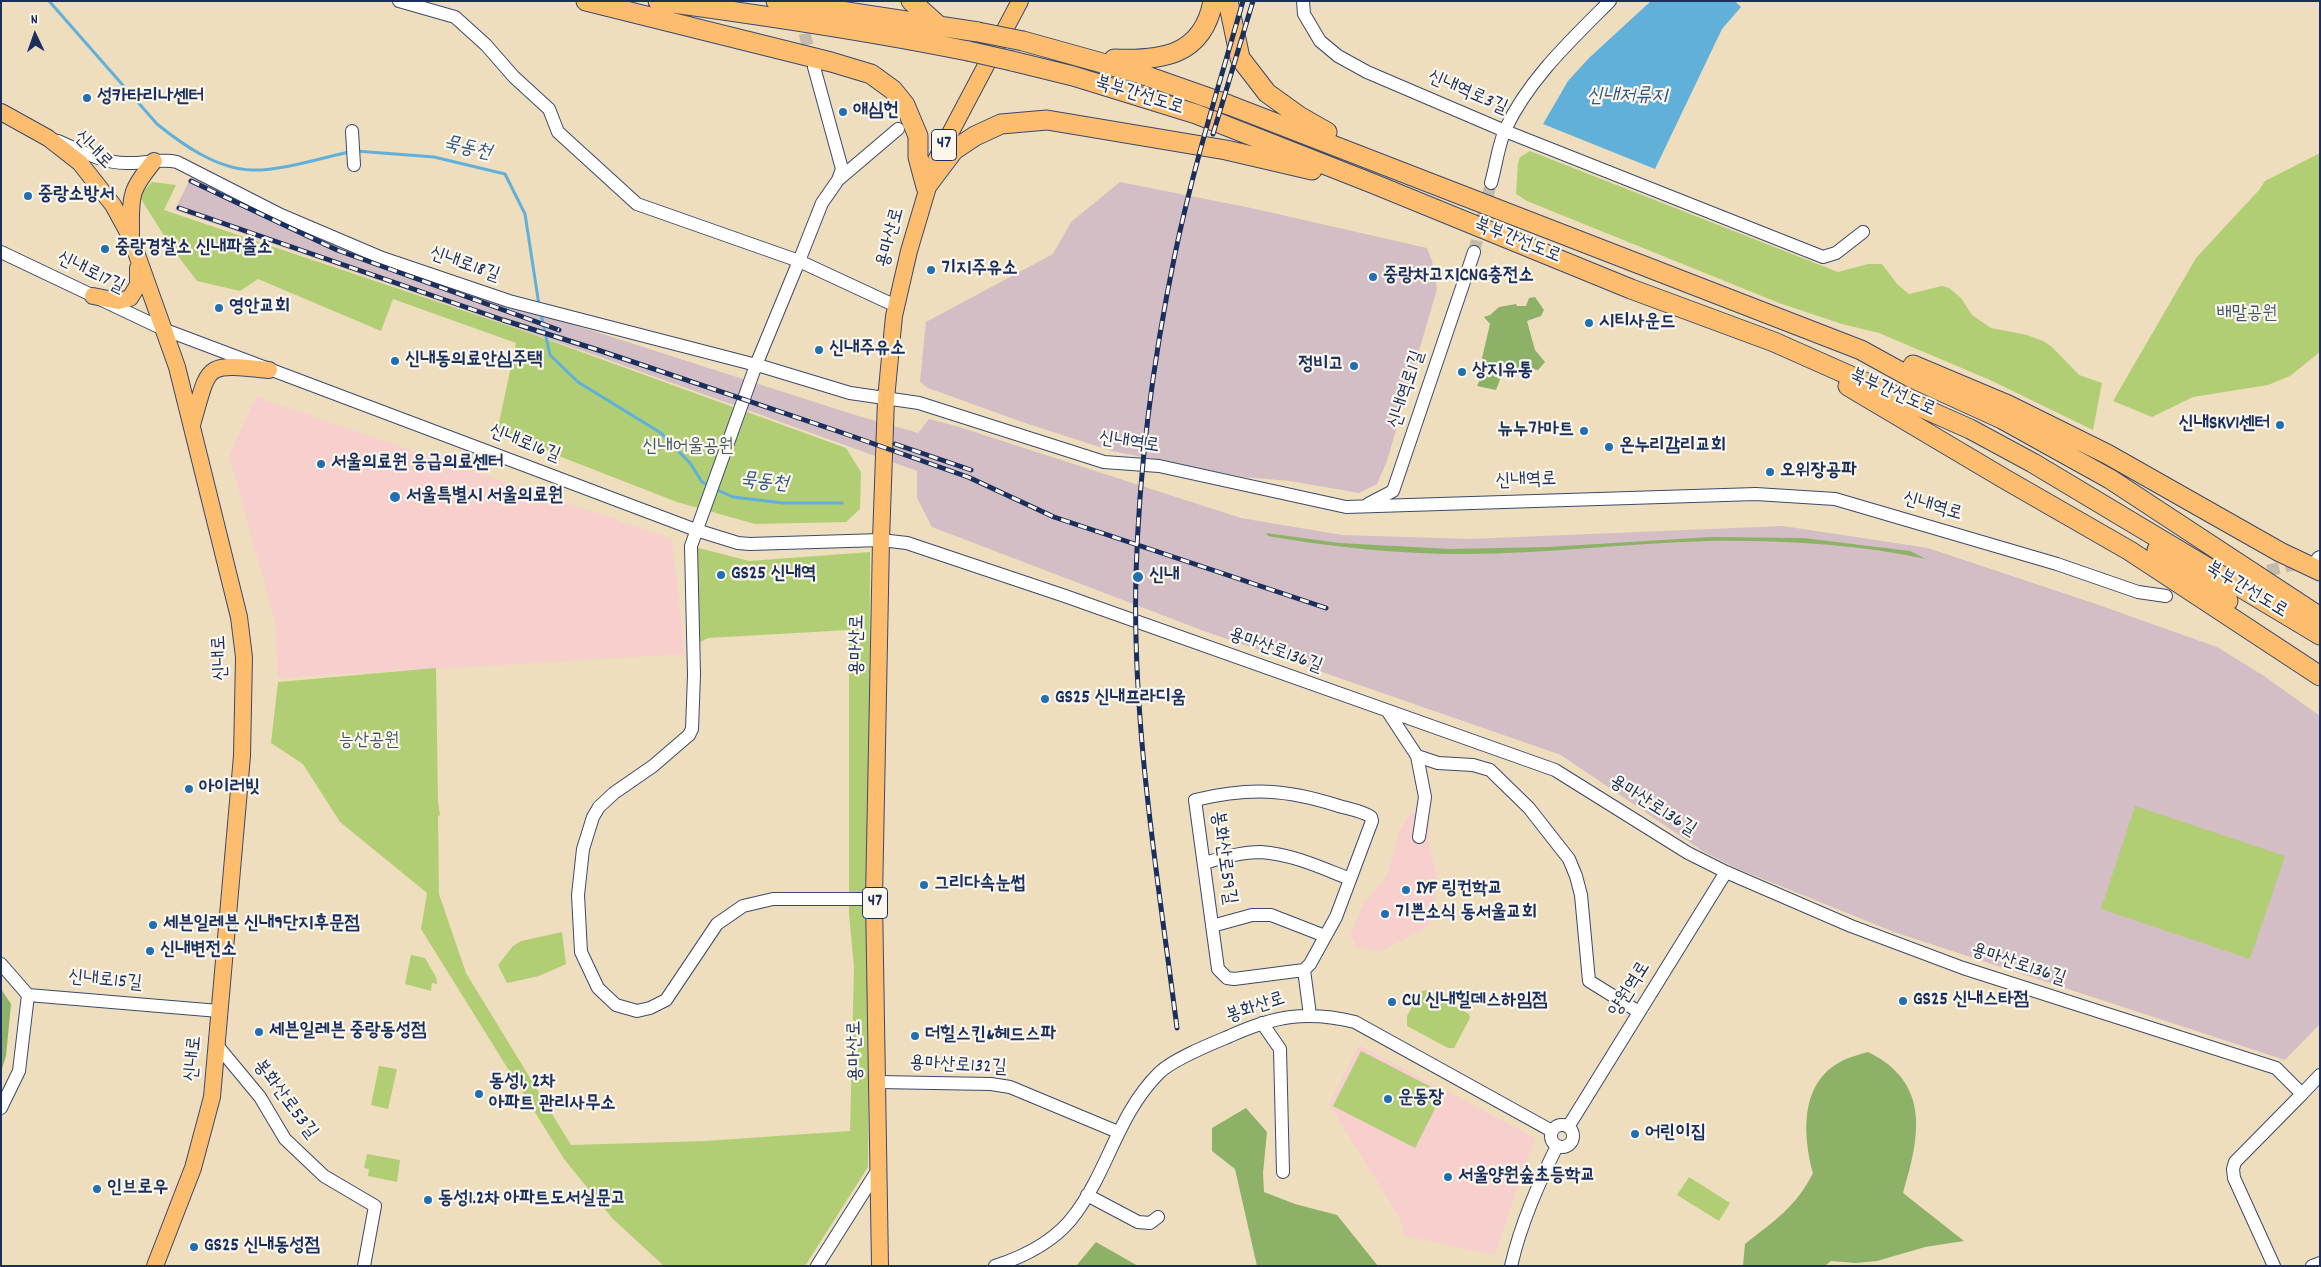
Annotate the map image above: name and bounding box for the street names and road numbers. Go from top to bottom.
street label: 신내역로3길 [1423,67,1511,121]
street label: 북부간선도로 [1092,73,1186,121]
street label: 신내로 [68,127,116,175]
road number: 47 [932,130,956,160]
street label: 용마산로 [873,206,911,270]
street label: 북부간선도로 [1470,214,1564,270]
street label: 신내로18길 [426,243,502,289]
street label: 신내로17길 [52,248,128,300]
street label: 신내역로1길 [1385,348,1431,432]
street label: 북부간선도로 [1845,365,1939,423]
street label: 신내로16길 [485,421,563,469]
street label: 신내역로 [1097,428,1161,460]
street label: 신내역로 [1495,470,1557,494]
street label: 신내역로 [1899,489,1965,527]
street label: 북부간선도로 [2201,558,2291,624]
street label: 용마산로 [847,614,871,676]
street label: 용마산로136길 [1225,624,1325,680]
street label: 신내로 [209,635,235,681]
street label: 용마산로136길 [1604,771,1700,843]
street label: 봉화산로59길 [1204,810,1240,906]
road number: 47 [862,888,888,918]
street label: 용마산로136길 [1968,940,2068,992]
street label: 양원역로 [1605,958,1657,1022]
street label: 신내로15길 [67,967,143,997]
street label: 봉화산로 [1223,989,1289,1029]
street label: 용마산로 [845,1020,869,1082]
street label: 신내로 [182,1035,208,1083]
street label: 용마산로132길 [909,1053,1007,1081]
street label: 봉화산로53길 [247,1056,321,1144]

